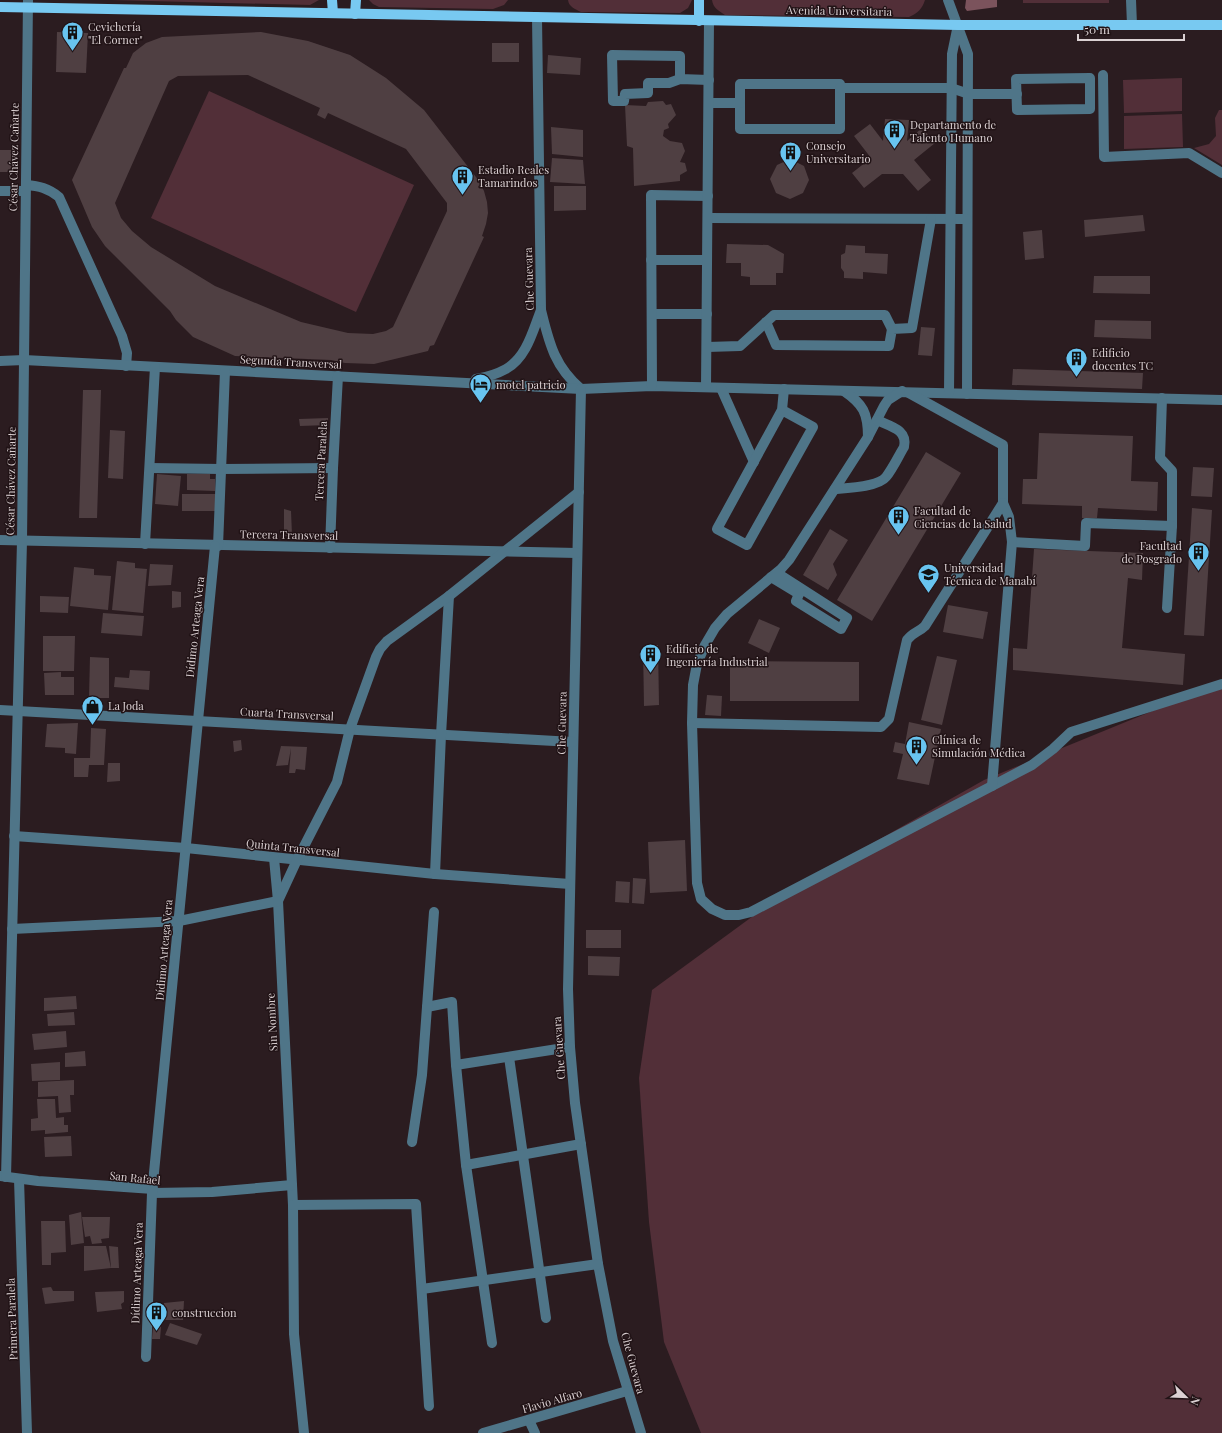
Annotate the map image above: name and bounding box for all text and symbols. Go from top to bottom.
street label: Avenida Universitaria [785,2,893,19]
scale bar [1078,16,1184,42]
place label: Cevichería "El Corner" [88,19,143,47]
building icon: Cevichería "El Corner" [59,20,85,53]
text: 50 m [1084,21,1110,37]
street label: César Chávez Cañarte [5,102,22,211]
place label: Departamento de Talento Humano [910,117,997,145]
building icon: Departamento de Talento Humano [882,118,908,151]
place label: Consejo Universitario [806,138,871,166]
building icon: Consejo Universitario [777,139,803,172]
place label: Estadio Reales Tamarindos [478,162,549,190]
building icon: Estadio Reales Tamarindos [450,163,476,196]
street label: Che Guevara [520,247,537,311]
place label: Edificio docentes TC [1092,345,1153,373]
building icon: Edificio docentes TC [1064,346,1090,379]
street label: Segunda Transversal [239,351,343,372]
hotel icon: motel patricio [468,372,494,405]
place label: motel patricio [496,377,566,392]
street label: Tercera Paralela [311,420,330,501]
street label: César Chávez Cañarte [2,426,19,535]
place label: Facultad de Ciencias de la Salud [914,503,1012,531]
building icon: Facultad de Ciencias de la Salud [886,504,912,537]
street label: Tercera Transversal [240,526,338,543]
place label: Facultad de Posgrado [1121,538,1183,566]
building icon: Facultad de Posgrado [1185,539,1211,572]
place label: Universidad Técnica de Manabí [944,560,1036,588]
school or university icon: Universidad Técnica de Manabí [915,561,941,594]
street label: Dídimo Arteaga Vera [182,575,207,678]
place label: Edificio de Ingeniería Industrial [666,641,768,669]
building icon: Edificio de Ingeniería Industrial [638,642,664,675]
street label: Che Guevara [553,691,570,755]
shop icon: La Joda [80,693,106,726]
place label: La Joda [108,698,144,713]
street label: Cuarta Transversal [240,704,334,723]
place label: Clínica de Simulación Médica [932,732,1026,760]
building icon: Clínica de Simulación Médica [904,733,930,766]
street label: Quinta Transversal [246,835,341,860]
street label: Dídimo Arteaga Vera [152,898,175,1001]
street label: Sin Nombre [262,992,281,1052]
street label: Che Guevara [549,1015,568,1080]
street label: San Rafael [109,1167,161,1188]
street label: Dídimo Arteaga Vera [127,1222,146,1324]
street label: Primera Paralela [3,1277,20,1360]
building icon: construccion [144,1300,170,1333]
place label: construccion [172,1305,237,1320]
street label: Che Guevara [618,1330,649,1396]
north arrow [1166,1377,1206,1417]
street label: Flavio Alfaro [520,1385,584,1416]
text: N [1187,1395,1204,1408]

